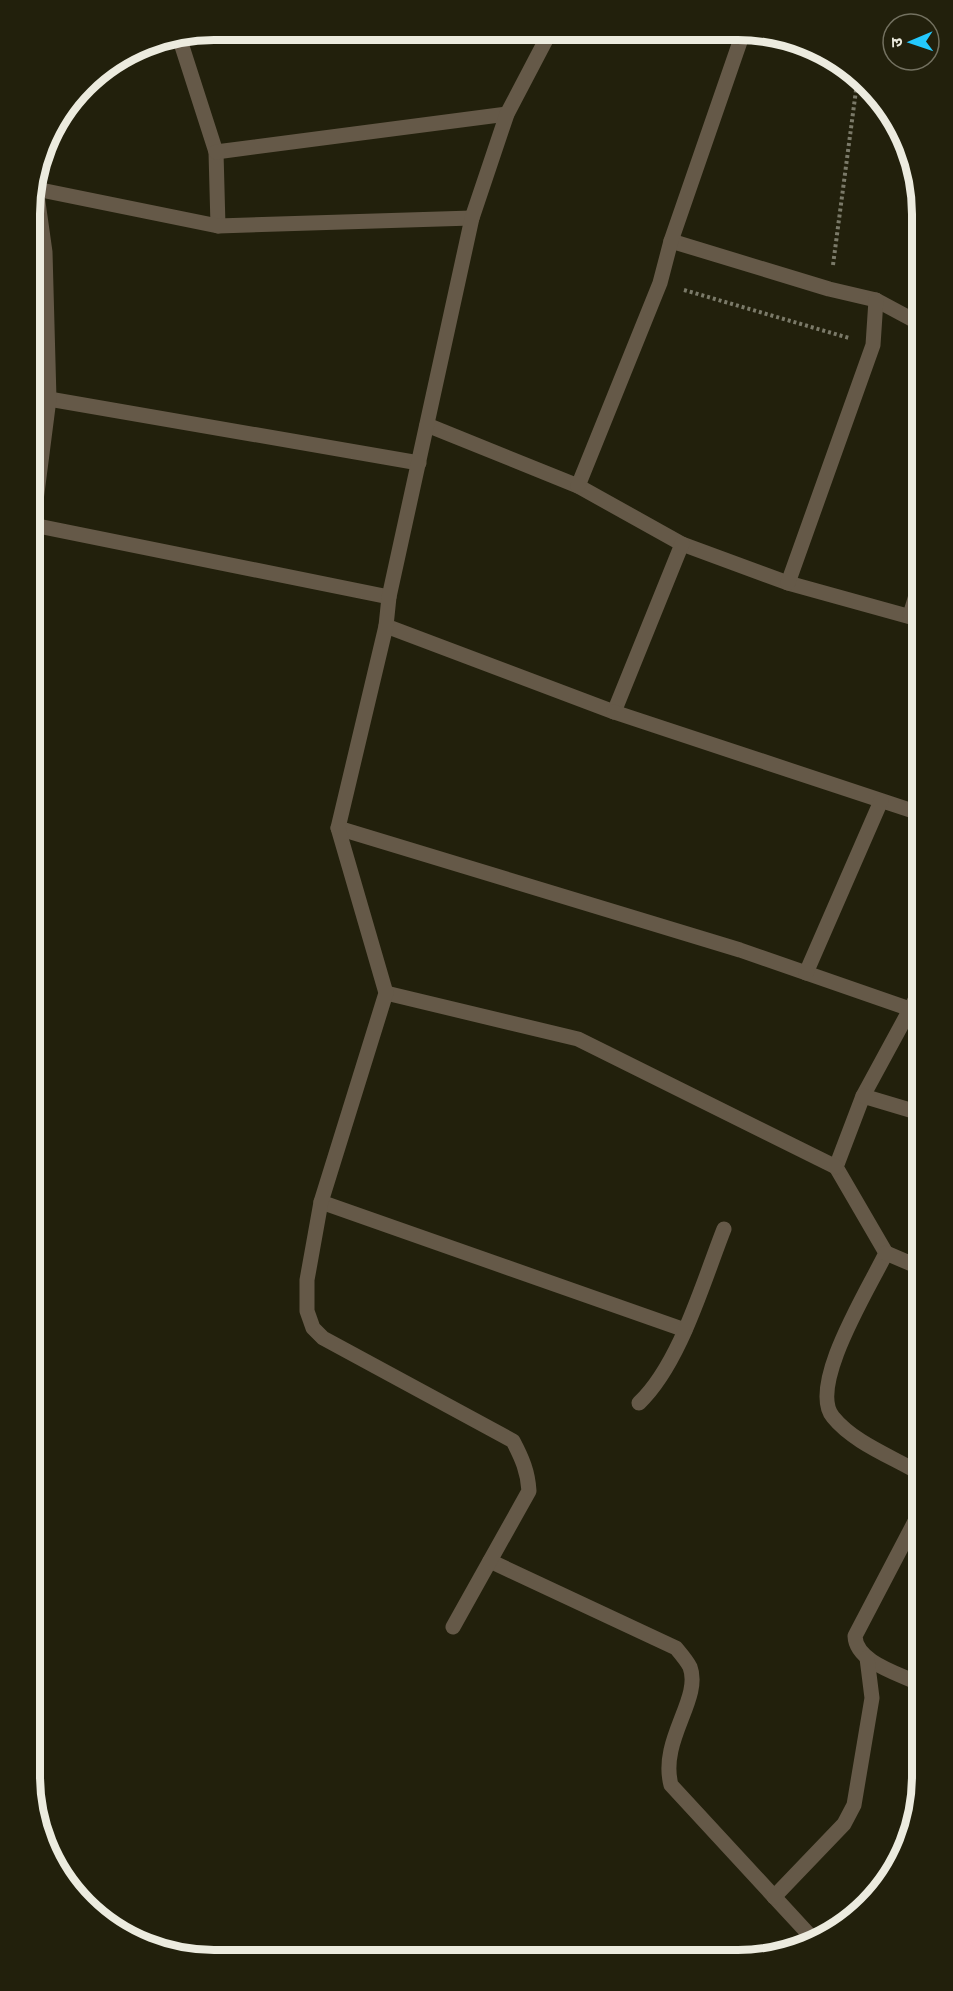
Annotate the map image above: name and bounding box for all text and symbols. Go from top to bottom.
north arrow [881,12,941,72]
text: उ [885,37,907,48]

